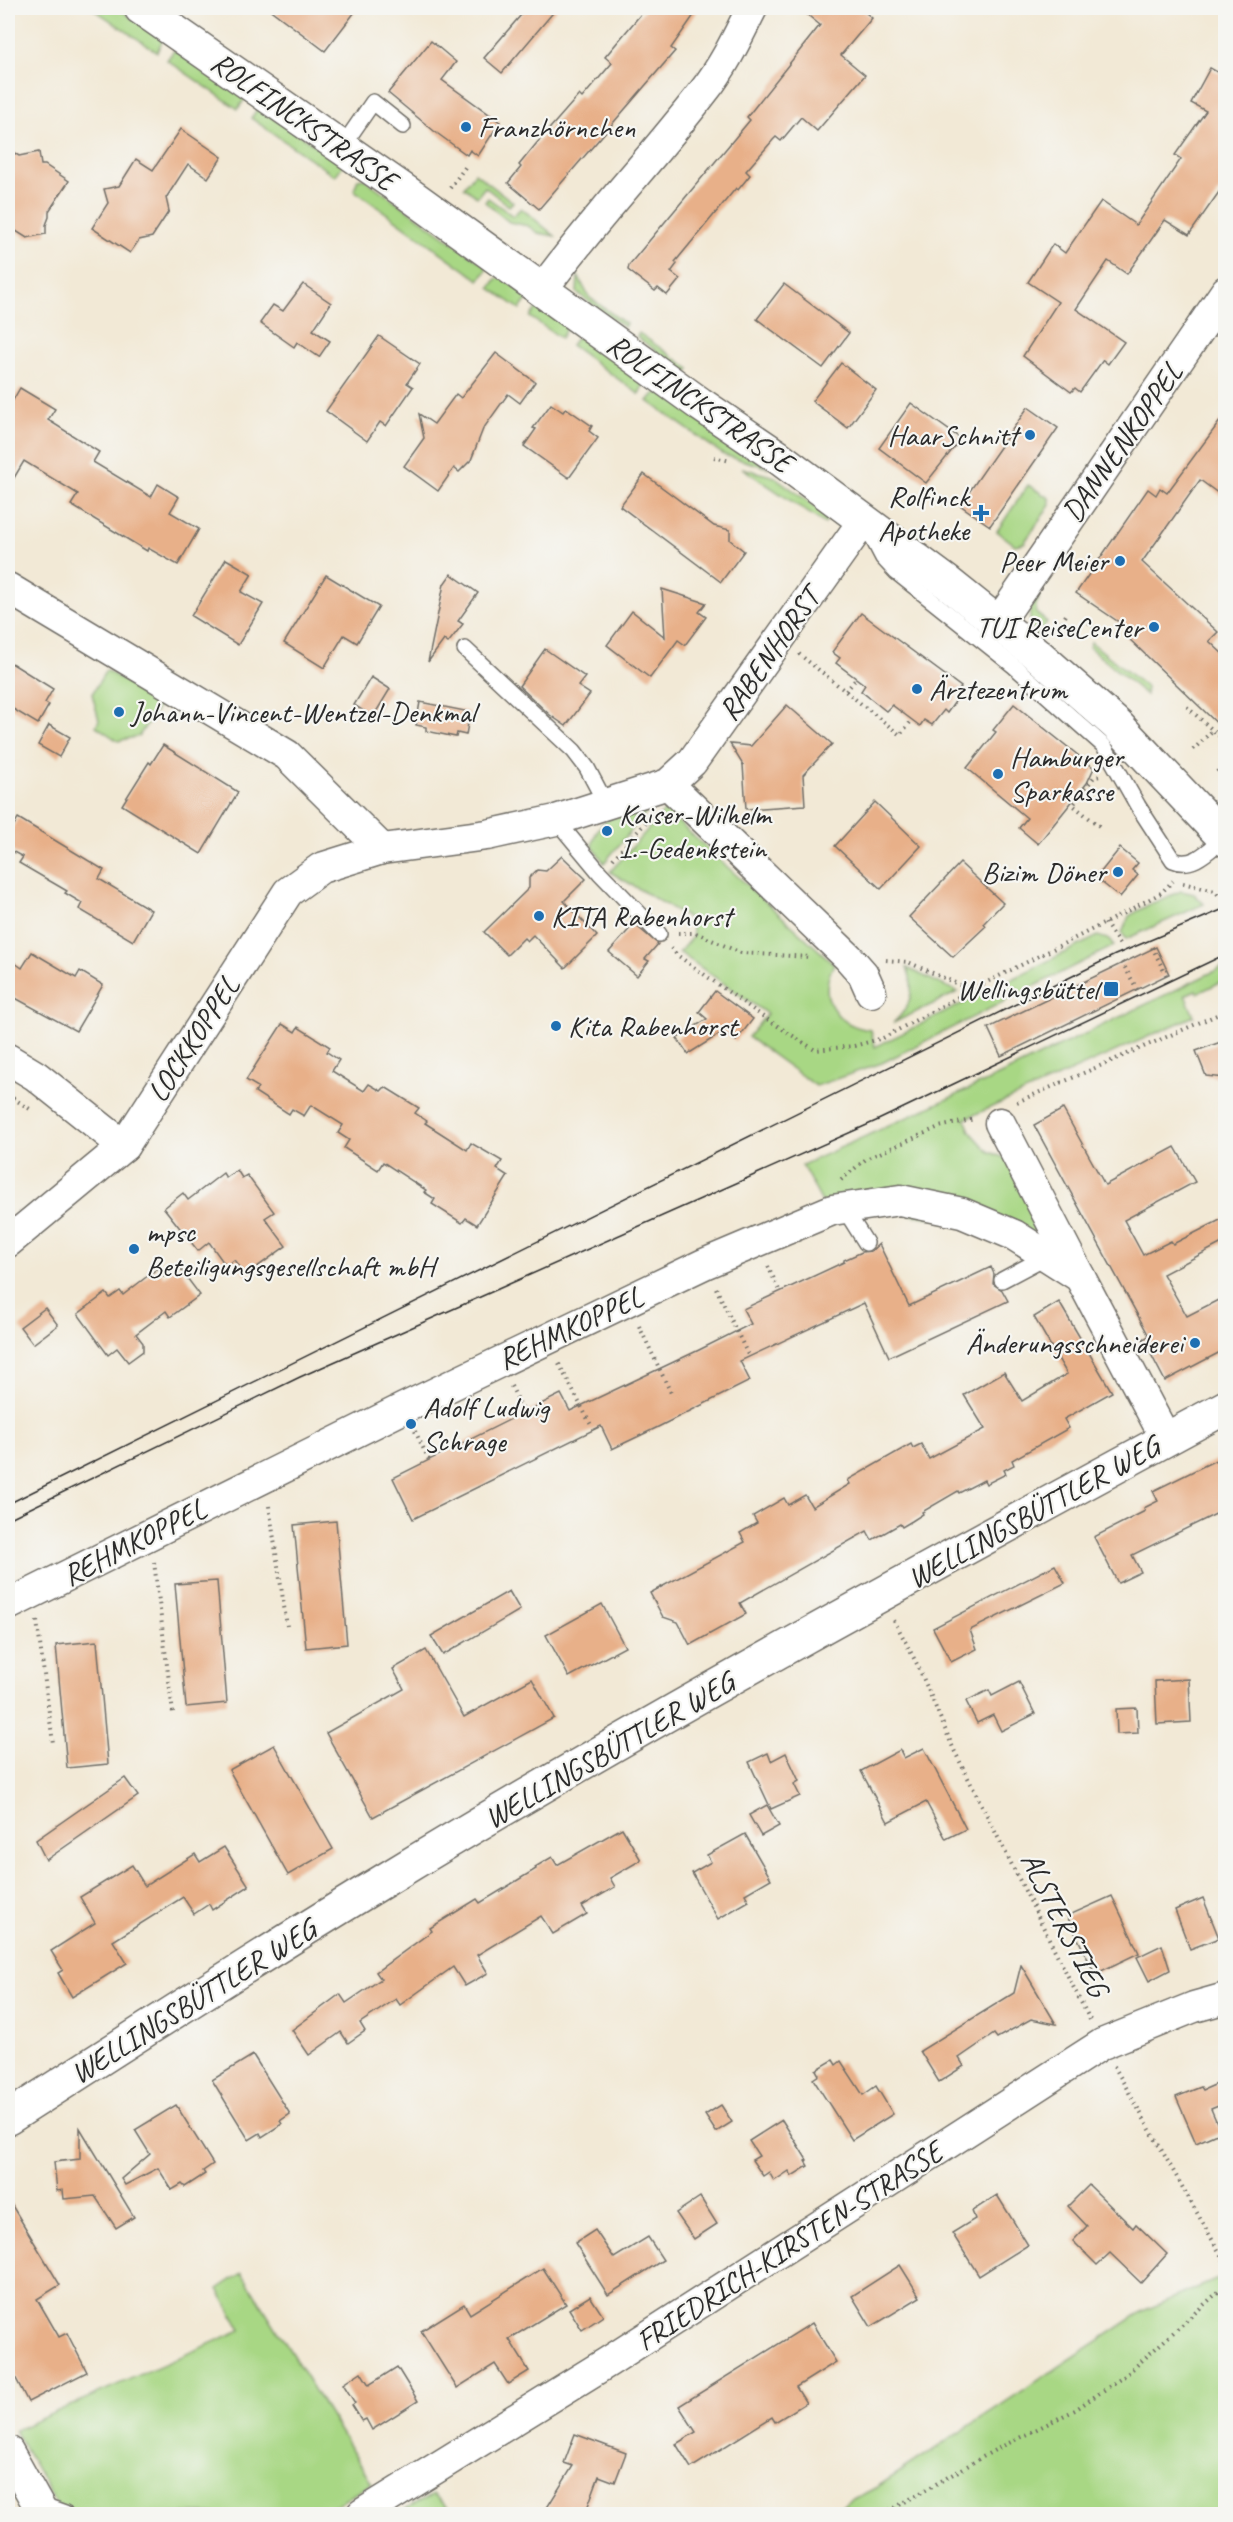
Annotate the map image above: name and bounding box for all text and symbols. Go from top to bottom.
street label: ROLFINCKSTRASSE [204,43,407,201]
place label: Franzhörnchen [478,108,636,146]
marker: Franzhörnchen [459,120,473,134]
street label: ROLFINCKSTRASSE [600,325,803,483]
street label: DANNENKOPPEL [1053,355,1191,529]
place label: HaarSchnitt [887,416,1022,454]
marker: HaarSchnitt [1023,428,1037,442]
place label: Rolfinck Apotheke [878,477,971,549]
marker: Rolfinck Apotheke [974,506,988,520]
place label: Peer Meier [1000,542,1110,580]
marker: Peer Meier [1113,554,1127,568]
street label: RABENHORST [710,575,832,728]
place label: TUI ReiseCenter [976,608,1145,646]
marker: TUI ReiseCenter [1147,620,1161,634]
place label: Ärztezentrum [929,670,1069,708]
marker: Ärztezentrum [910,682,924,696]
place label: Johann-Vincent-Wentzel-Denkmal [129,693,480,731]
marker: Johann-Vincent-Wentzel-Denkmal [112,705,126,719]
place label: Hamburger Sparkasse [1010,738,1125,810]
marker: Hamburger Sparkasse [991,767,1005,781]
place label: Kaiser-Wilhelm I.-Gedenkstein [619,795,773,867]
marker: Kaiser-Wilhelm I.-Gedenkstein [600,824,614,838]
place label: Bizim Döner [982,853,1108,891]
marker: Bizim Döner [1111,865,1125,879]
place label: KITA Rabenhorst [551,897,736,935]
marker: KITA Rabenhorst [532,909,546,923]
street label: LOCKKOPPEL [138,968,248,1109]
place label: Wellingsbüttel [957,970,1103,1008]
marker: Wellingsbüttel [1102,980,1120,998]
place label: Kita Rabenhorst [568,1007,740,1045]
marker: Kita Rabenhorst [549,1019,563,1033]
place label: mpsc Beteiligungsgesellschaft mbH [146,1213,439,1285]
marker: mpsc Beteiligungsgesellschaft mbH [127,1242,141,1256]
street label: REHMKOPPEL [492,1277,650,1378]
place label: Änderungsschneiderei [966,1324,1186,1362]
marker: Änderungsschneiderei [1188,1336,1202,1350]
place label: Adolf Ludwig Schrage [423,1388,551,1460]
marker: Adolf Ludwig Schrage [404,1417,418,1431]
street label: WELLINGSBÜTTLER WEG [901,1425,1169,1597]
street label: REHMKOPPEL [56,1489,213,1594]
street label: WELLINGSBÜTTLER WEG [477,1661,744,1837]
street label: ALSTERSTIEG [1012,1845,1119,2006]
street label: WELLINGSBÜTTLER WEG [63,1908,326,2092]
street label: FRIEDRICH-KIRSTEN-STRASSE [629,2131,952,2359]

